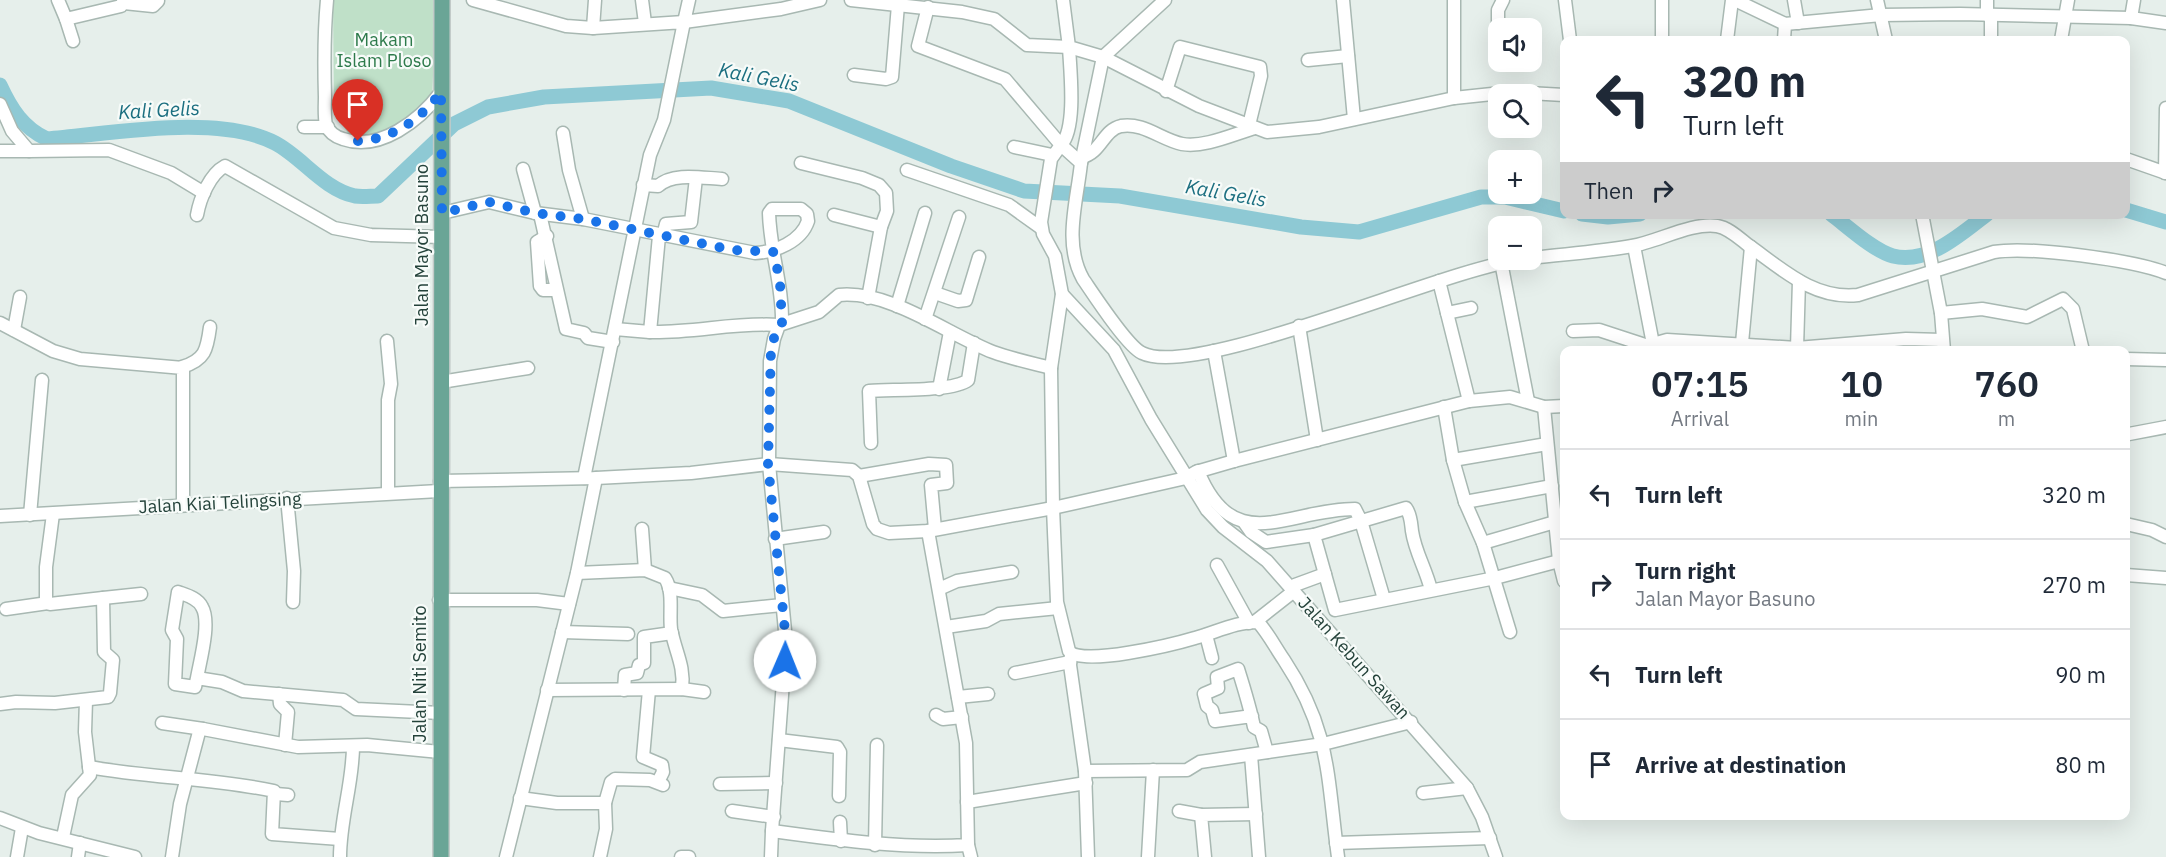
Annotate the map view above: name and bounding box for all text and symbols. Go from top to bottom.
map controls [1488,18,1542,270]
button: sound [1488,18,1542,72]
park label: Makam Islam Ploso [336,28,432,72]
text: 320 m [1683,54,1806,109]
water label: Kali Gelis [716,55,802,98]
icon: left [1584,60,1662,138]
pin [332,79,383,141]
button: search [1488,84,1542,138]
icon: arrive [341,88,374,121]
water label: Kali Gelis [117,94,201,125]
text: Turn left [1683,107,1784,142]
button: + [1488,150,1542,204]
street label: Jalan Mayor Basuno [410,164,433,326]
water label: Kali Gelis [1183,172,1269,213]
icon: right [1646,174,1679,207]
text: Then [1584,176,1634,205]
button: − [1488,216,1542,270]
text: 07:15 [1651,360,1749,407]
text: 10 [1840,360,1883,407]
text: 760 [1974,360,2039,407]
text: Arrival [1671,405,1729,432]
text: min [1845,405,1878,432]
text: m [1998,405,2015,432]
icon: left [1584,478,1617,511]
text: Turn left [1635,480,1723,509]
text: 320 m [2042,480,2106,509]
street label: Jalan Kiai Telingsing [138,487,303,518]
text: Turn right [1635,556,1736,585]
icon: right [1584,568,1617,601]
text: 270 m [2042,570,2106,599]
text: Jalan Mayor Basuno [1635,585,1815,612]
street label: Jalan Kebun Sawan [1293,592,1416,724]
street label: Jalan Niti Semito [408,606,431,742]
position arrow [753,629,817,693]
icon: left [1584,658,1617,691]
text: Turn left [1635,660,1723,689]
text: 90 m [2055,660,2106,689]
icon: arrive [1584,748,1617,781]
text: Arrive at destination [1635,750,1846,779]
text: 80 m [2055,750,2106,779]

